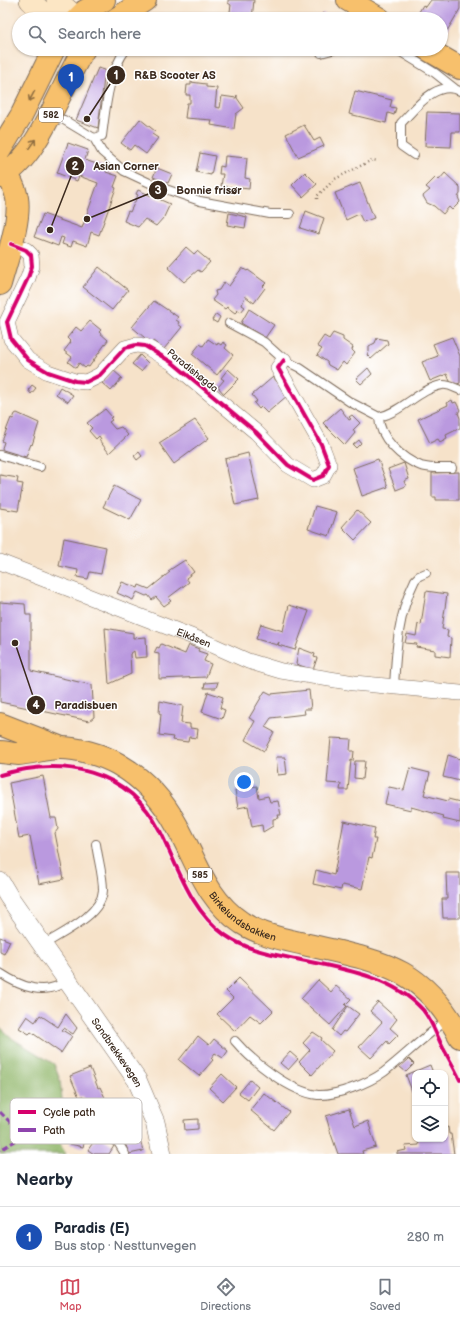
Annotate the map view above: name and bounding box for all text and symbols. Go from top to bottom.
search box [12,12,448,56]
icon: search [26,23,48,45]
text: Search here [58,25,141,44]
callout: R&B Scooter AS [106,63,223,86]
pin: 1 [58,64,84,97]
text: 1 [113,68,119,83]
text: R&B Scooter AS [134,69,216,82]
one-way arrow [27,90,35,102]
road number: 582 [39,108,63,122]
one-way arrow [28,139,36,150]
callout: Asian Corner [65,155,167,178]
text: 2 [71,159,79,174]
text: Asian Corner [92,160,159,173]
callout: Bonnie frisør [148,179,250,202]
text: 3 [154,183,162,198]
text: Bonnie frisør [176,184,242,197]
street label: Paradishøgda [165,347,220,395]
street label: Eikåsen [175,626,213,651]
callout: Paradisbuen [26,694,125,717]
text: 4 [32,698,40,713]
text: Paradisbuen [55,699,117,712]
your location [234,772,254,792]
road number: 585 [188,868,212,882]
street label: Birkelundsbakken [206,890,278,944]
street label: Sandbrekkevegen [88,1016,144,1090]
map controls [412,1070,448,1142]
button: locate [412,1070,448,1106]
legend [10,1098,142,1144]
text: Cycle path [43,1106,95,1119]
button: layers [412,1106,448,1142]
text: Path [43,1124,65,1137]
text: Nearby [16,1170,73,1190]
text: Paradis (E) [54,1219,130,1238]
text: 1 [26,1229,32,1245]
text: 280 m [407,1229,444,1245]
text: Bus stop · Nesttunvegen [54,1238,196,1254]
tab: Map [59,1276,82,1313]
tab: Directions [200,1276,251,1313]
tab: Saved [370,1276,401,1313]

